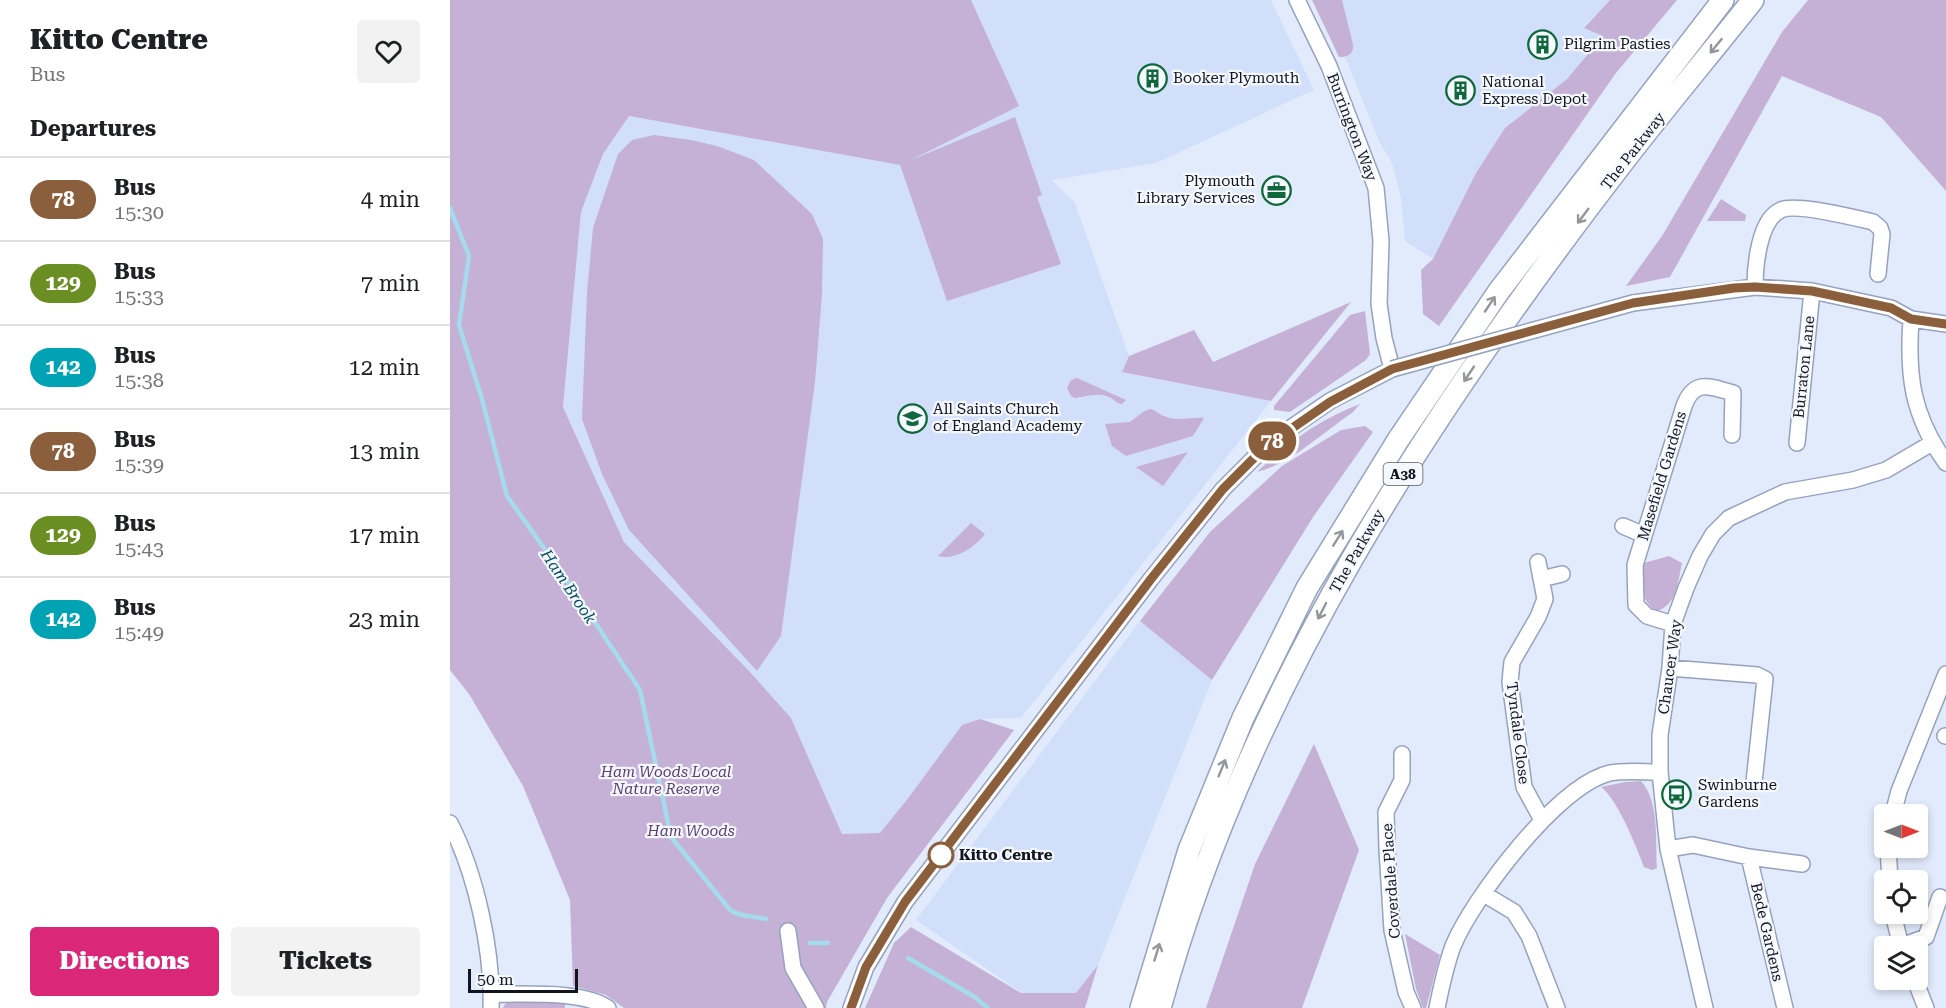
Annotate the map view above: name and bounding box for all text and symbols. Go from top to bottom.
button: heart [357,20,420,83]
text: Kitto Centre [30,23,208,56]
building icon: Pilgrim Pasties [1527,28,1559,60]
place label: Pilgrim Pasties [1564,35,1670,53]
one-way arrow [1710,38,1723,54]
text: Bus [30,62,65,86]
building icon: Booker Plymouth [1136,62,1168,94]
place label: Booker Plymouth [1173,69,1300,87]
street label: Burrington Way [1323,71,1381,184]
place label: National Express Depot [1482,73,1587,108]
building icon: National Express Depot [1445,75,1477,107]
street label: The Parkway [1597,109,1669,193]
text: Departures [30,116,156,141]
place label: Plymouth Library Services [1136,172,1255,207]
office icon: Plymouth Library Services [1260,174,1292,206]
text: Bus [114,175,156,200]
text: 78 [51,187,75,211]
text: 4 min [361,187,420,212]
text: 15:30 [114,200,164,224]
one-way arrow [1577,208,1590,224]
text: Bus [114,259,156,284]
text: 129 [45,271,81,295]
text: 7 min [361,271,420,296]
text: 15:33 [114,284,164,308]
one-way arrow [1484,296,1496,313]
street label: Burraton Lane [1790,315,1818,419]
text: Bus [114,343,156,368]
text: 142 [45,355,81,379]
text: 12 min [349,355,420,380]
one-way arrow [1463,366,1475,382]
text: 15:38 [114,368,164,392]
place label: All Saints Church of England Academy [933,400,1083,435]
school or university icon: All Saints Church of England Academy [896,402,928,434]
street label: Masefield Gardens [1634,409,1690,543]
line badge: 78 [1245,422,1299,460]
text: Bus [114,427,156,452]
text: 78 [1260,429,1284,453]
text: 78 [51,439,75,463]
text: 13 min [349,439,420,464]
text: 15:39 [114,452,164,476]
road number: A38 [1384,463,1422,485]
street label: The Parkway [1326,506,1388,596]
text: Bus [114,511,156,536]
text: 129 [45,523,81,547]
text: 17 min [349,523,420,548]
one-way arrow [1332,530,1344,547]
text: 15:43 [114,536,164,560]
water label: Ham Brook [536,545,601,627]
text: Bus [114,595,156,620]
one-way arrow [1316,602,1328,620]
text: 142 [45,607,81,631]
text: 23 min [349,607,420,632]
street label: Chaucer Way [1654,618,1686,716]
text: 15:49 [114,620,164,644]
street label: Tyndale Close [1503,681,1533,785]
one-way arrow [1217,759,1228,778]
park label: Ham Woods Local Nature Reserve [600,763,732,798]
place label: Swinburne Gardens [1698,776,1777,811]
bus stop icon: Swinburne Gardens [1661,778,1693,810]
north arrow [1874,804,1928,858]
map controls [1874,804,1928,990]
park label: Ham Woods [646,822,735,840]
street label: Coverdale Place [1378,823,1404,939]
marker: Kitto Centre [928,842,954,868]
place label: Kitto Centre [959,846,1053,864]
button: locate [1874,870,1928,924]
street label: Bede Gardens [1747,881,1787,983]
button: Directions [30,927,219,996]
button: Tickets [231,927,420,996]
button: layers [1874,936,1928,990]
one-way arrow [1153,943,1164,962]
scale bar [468,966,578,994]
text: 50 m [477,970,514,989]

